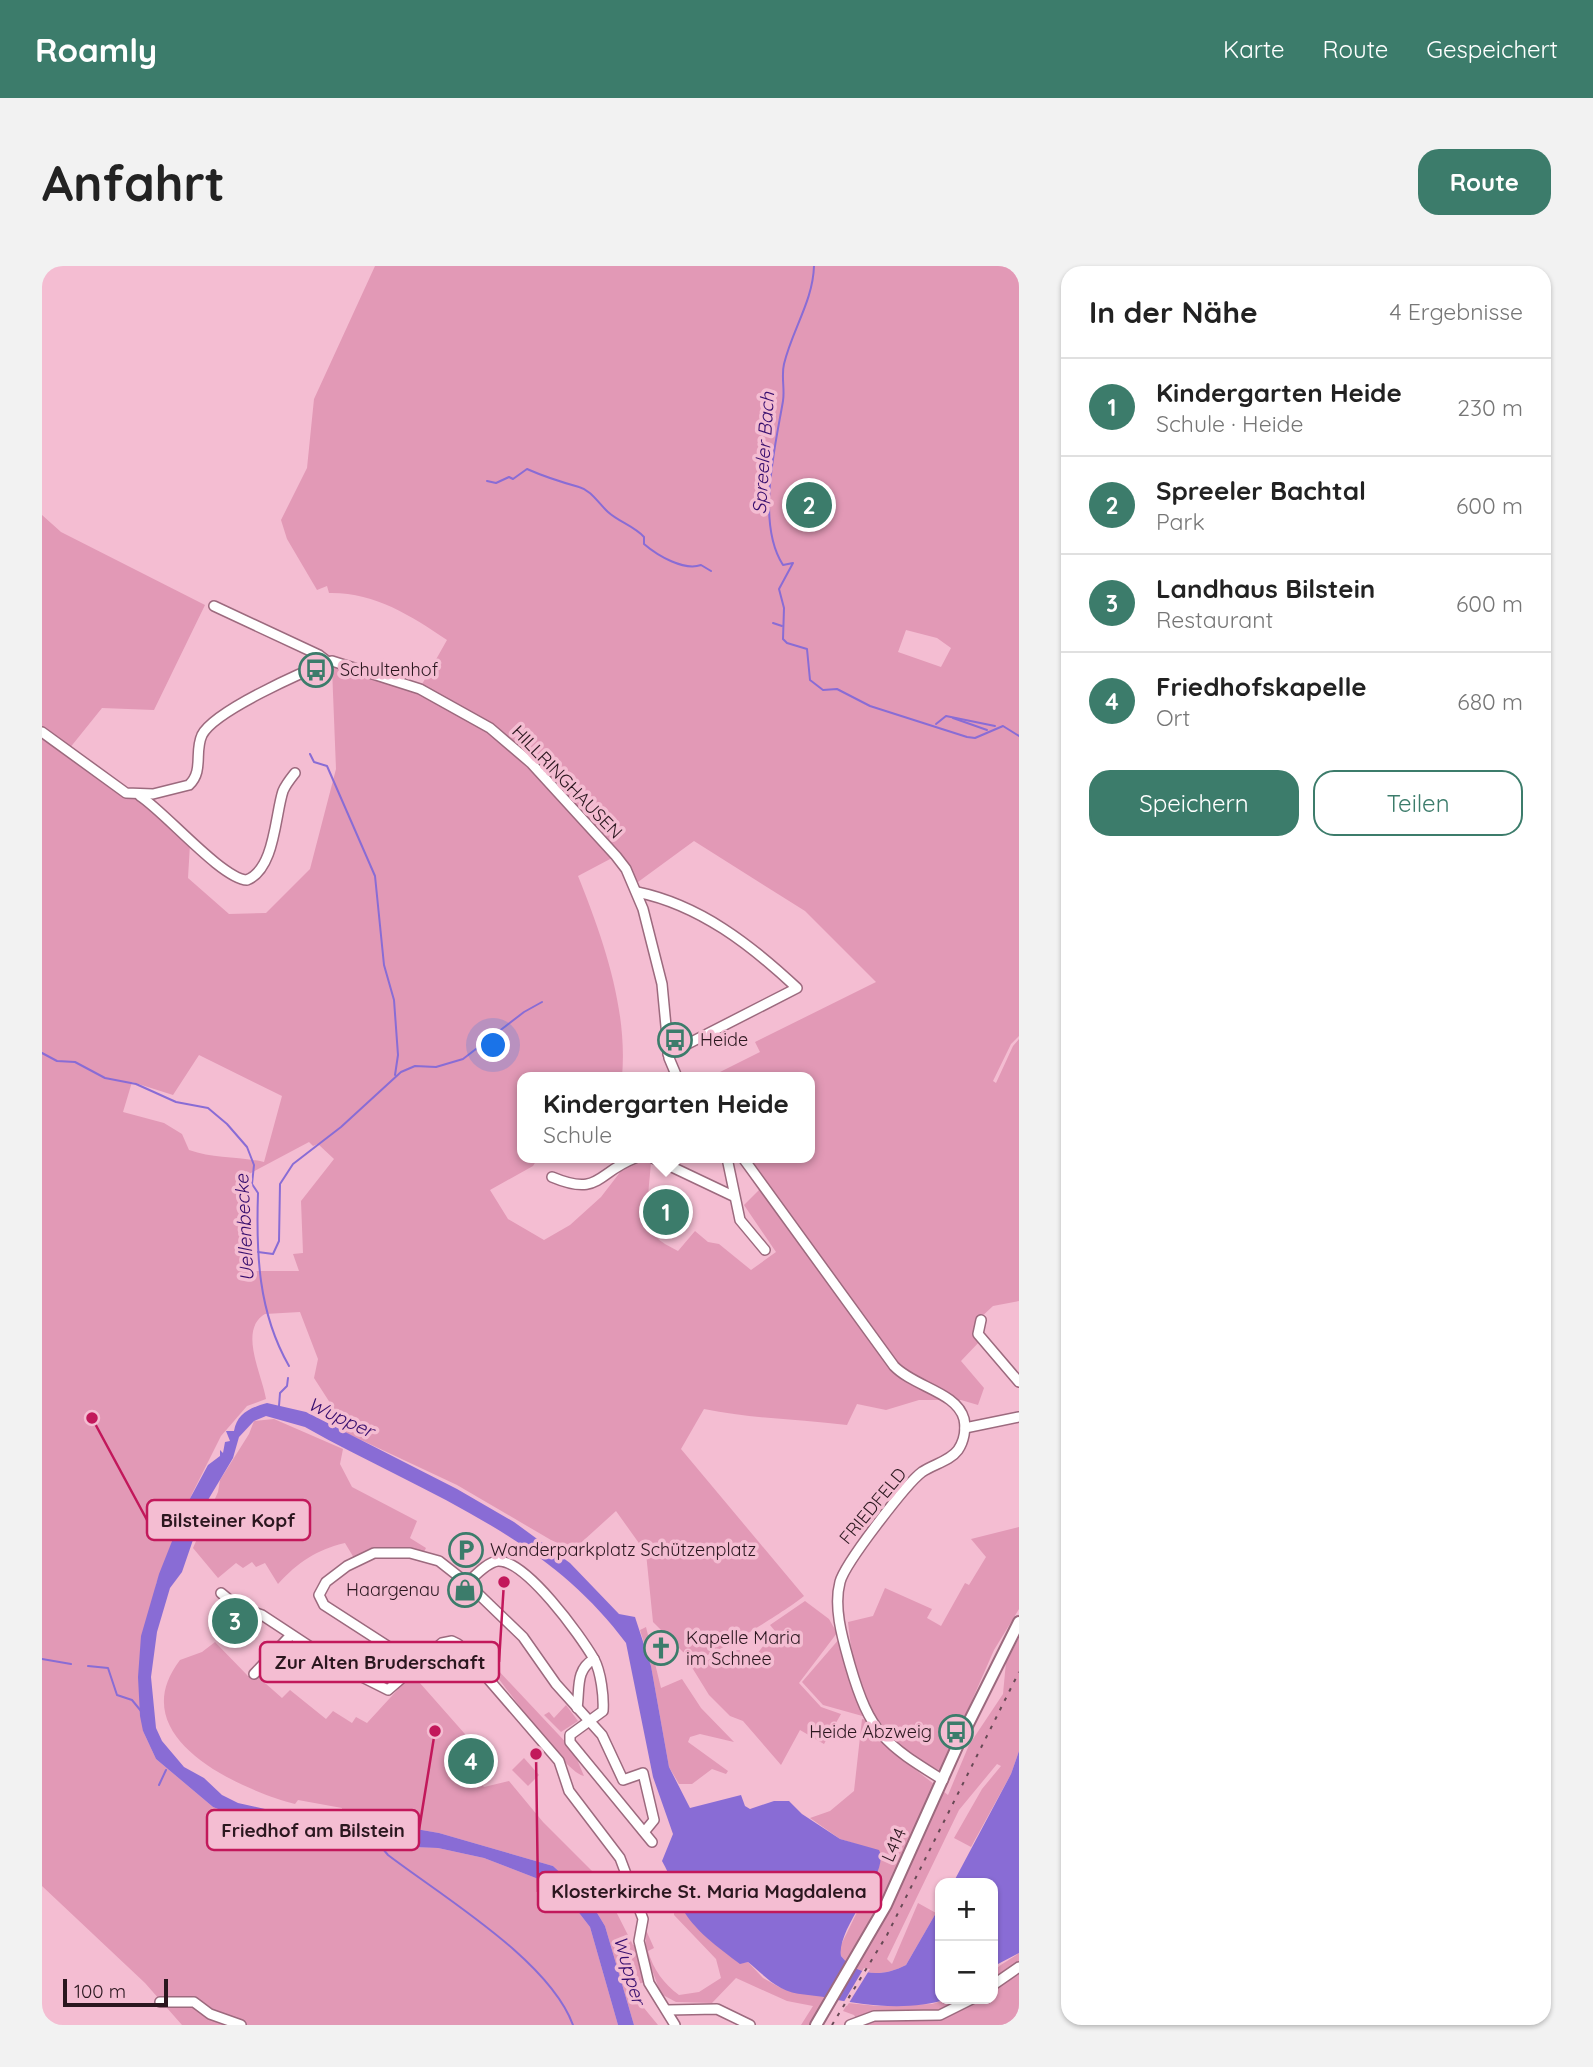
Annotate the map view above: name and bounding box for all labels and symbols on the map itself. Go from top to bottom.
water label: Spreeler Bach [747,390,779,515]
pin: 2 [786,479,832,531]
bus stop icon: Schultenhof [297,651,335,689]
place label: Schultenhof [340,658,439,681]
street label: HILLRINGHAUSEN [507,720,627,843]
bus stop icon: Heide [656,1021,694,1059]
your location [476,1028,510,1062]
place label: Heide [700,1028,748,1051]
water label: Uellenbecke [229,1173,259,1282]
pin: 1 [643,1186,689,1238]
water label: Wupper [304,1391,380,1444]
street label: FRIEDFELD [834,1463,911,1549]
callout: Bilsteiner Kopf [147,1500,310,1540]
text: Bilsteiner Kopf [161,1508,296,1532]
parking icon: Wanderparkplatz Schützenplatz [447,1531,485,1569]
place label: Wanderparkplatz Schützenplatz [490,1538,756,1561]
shop icon: Haargenau [446,1571,484,1609]
place label: Haargenau [346,1578,440,1601]
pin: 3 [212,1595,258,1647]
place label: Kapelle Maria im Schnee [686,1626,801,1670]
church icon: Kapelle Maria im Schnee [642,1629,680,1667]
callout: Zur Alten Bruderschaft [260,1642,499,1682]
text: Zur Alten Bruderschaft [274,1650,486,1674]
bus stop icon: Heide Abzweig [937,1713,975,1751]
place label: Heide Abzweig [809,1720,932,1743]
pin: 4 [448,1735,494,1787]
callout: Friedhof am Bilstein [207,1810,419,1850]
text: Friedhof am Bilstein [221,1818,405,1842]
street label: L414 [876,1824,911,1865]
callout: Klosterkirche St. Maria Magdalena [538,1872,881,1912]
text: Klosterkirche St. Maria Magdalena [551,1879,867,1903]
water label: Wupper [609,1933,652,2010]
scale bar [63,1976,168,2008]

